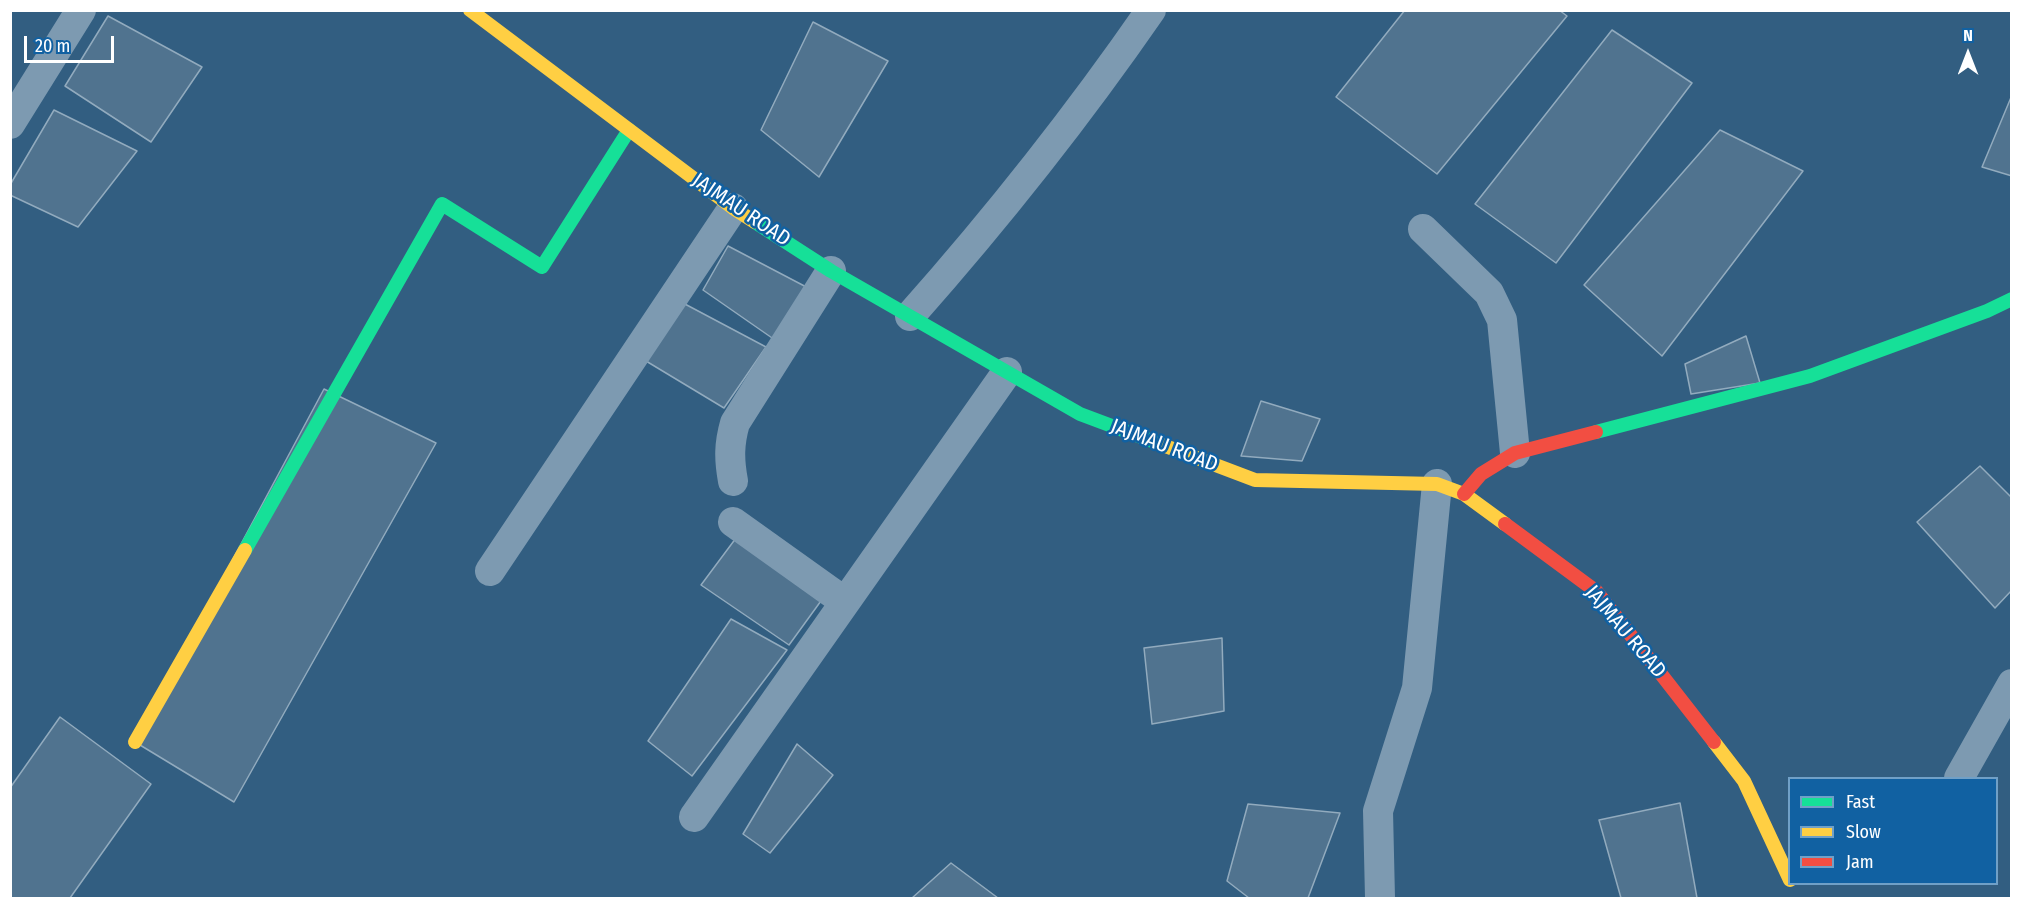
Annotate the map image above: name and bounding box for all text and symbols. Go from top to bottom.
scale bar [27,24,117,62]
north arrow [1938,24,1998,84]
text: N [1963,26,1973,45]
text: 20 m [35,35,70,57]
street label: JAJMAU ROAD [687,168,795,252]
street label: JAJMAU ROAD [1107,414,1221,478]
street label: JAJMAU ROAD [1579,581,1671,683]
legend [1788,777,1998,885]
text: Fast [1846,791,1875,813]
text: Slow [1846,821,1881,843]
text: Jam [1846,851,1874,873]

